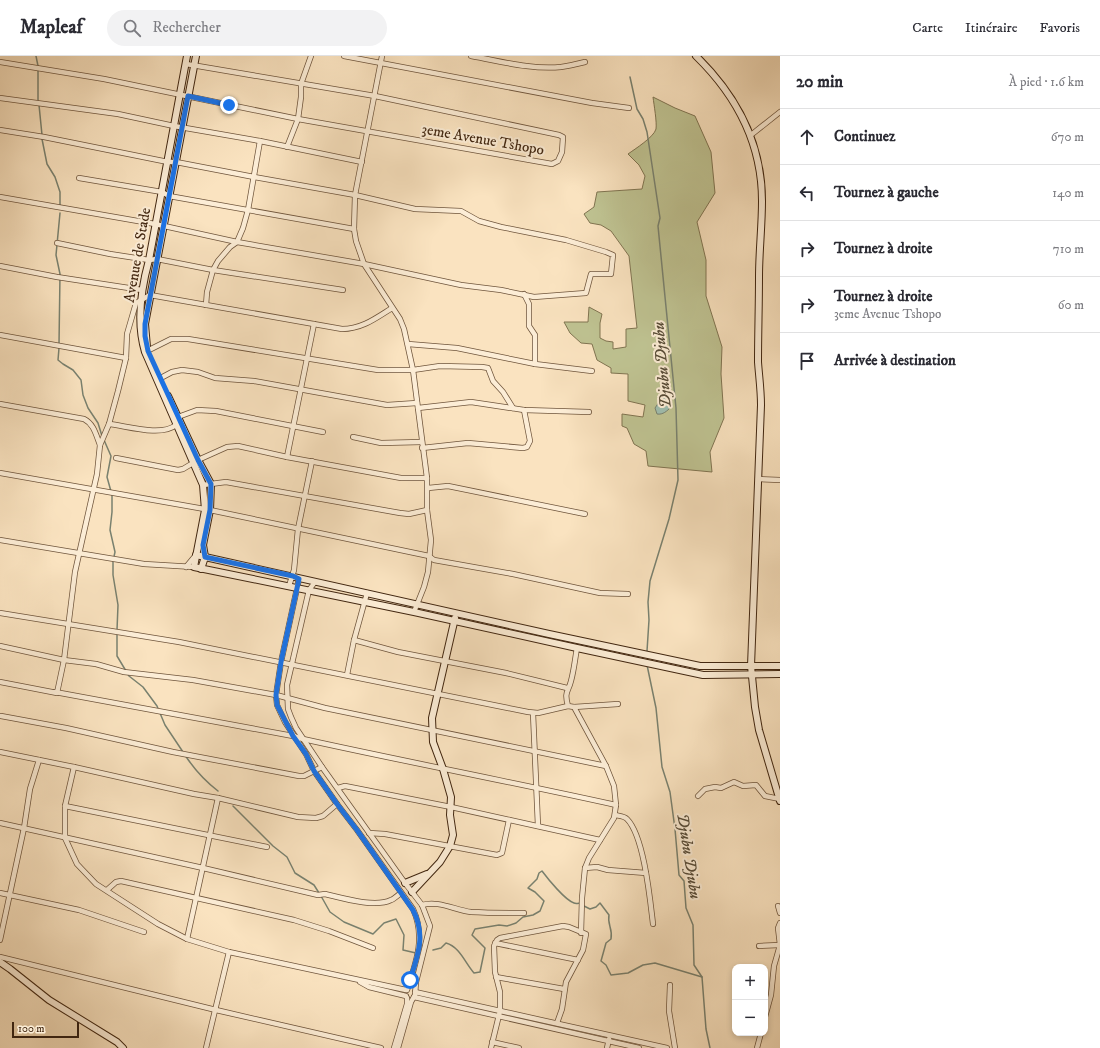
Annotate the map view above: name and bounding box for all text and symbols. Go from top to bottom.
search box [107,10,387,46]
text: Mapleaf [20,16,83,39]
icon: search [121,17,143,39]
text: Rechercher [153,18,221,37]
text: Carte [912,19,943,37]
text: Itinéraire [965,19,1018,37]
text: Favoris [1040,19,1080,37]
text: 20 min [796,71,843,93]
text: À pied · 1.6 km [1009,74,1084,90]
route end [220,96,238,114]
street label: 3eme Avenue Tshopo [420,119,546,160]
icon: ahead [796,126,818,148]
text: Continuez [834,127,895,146]
text: 670 m [1051,129,1084,145]
icon: left [796,182,818,204]
text: Tournez à gauche [834,183,939,202]
text: 140 m [1052,185,1084,201]
street label: Avenue de Stade [120,206,155,304]
icon: right [796,238,818,260]
text: Tournez à droite [834,239,932,258]
text: 710 m [1053,241,1084,257]
text: Tournez à droite [834,287,932,306]
icon: right [796,294,818,316]
text: 60 m [1058,297,1084,313]
text: 3eme Avenue Tshopo [834,306,941,322]
water label: Djubu Djubu [648,321,676,409]
icon: arrive [796,350,818,372]
text: Arrivée à destination [834,351,956,370]
water label: Djubu Djubu [672,812,706,901]
map controls [732,964,768,1036]
button: + [732,964,768,1000]
route start [401,971,419,989]
button: − [732,1000,768,1036]
scale bar [12,1020,79,1039]
text: 100 m [18,1022,44,1036]

